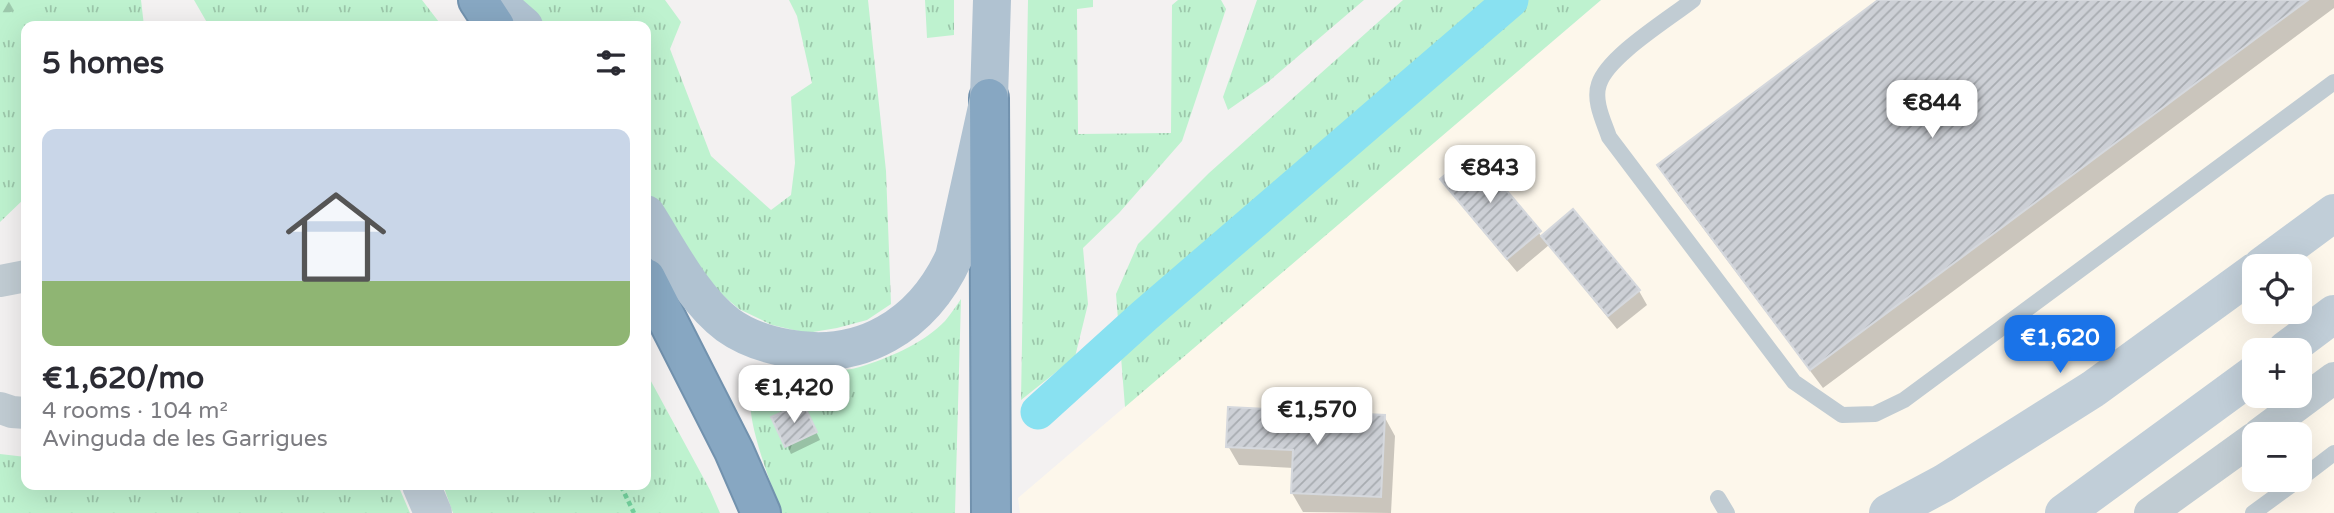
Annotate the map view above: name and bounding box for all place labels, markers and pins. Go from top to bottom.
pin: €844 [1891,80,1973,140]
pin: €843 [1449,146,1531,205]
pin: €1,620 [2003,316,2117,375]
pin: €1,420 [737,366,851,425]
pin: €1,570 [1260,388,1374,447]

